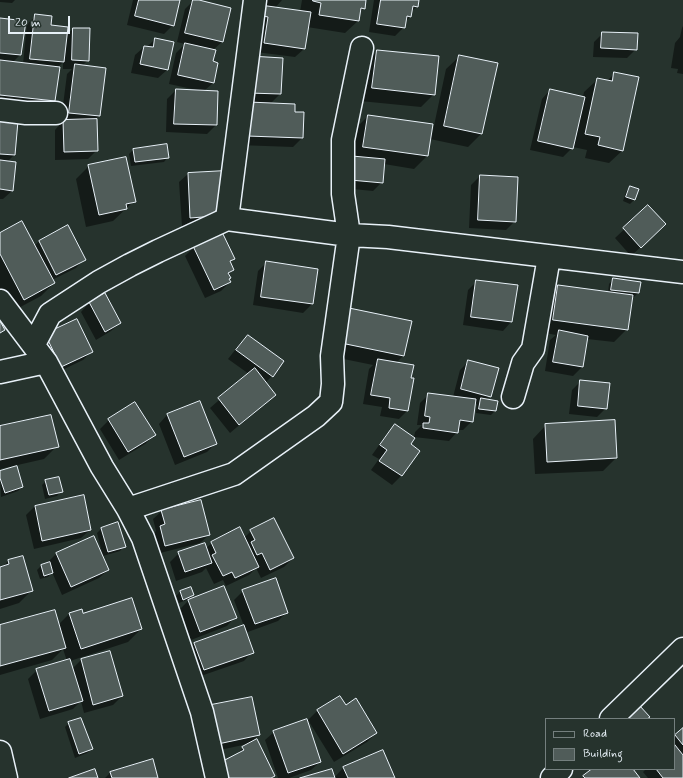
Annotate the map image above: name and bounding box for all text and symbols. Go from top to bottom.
scale bar [10,8,72,34]
text: 20 m [15,15,41,31]
legend [545,718,675,770]
text: Road [583,726,607,742]
text: Building [583,746,623,762]

